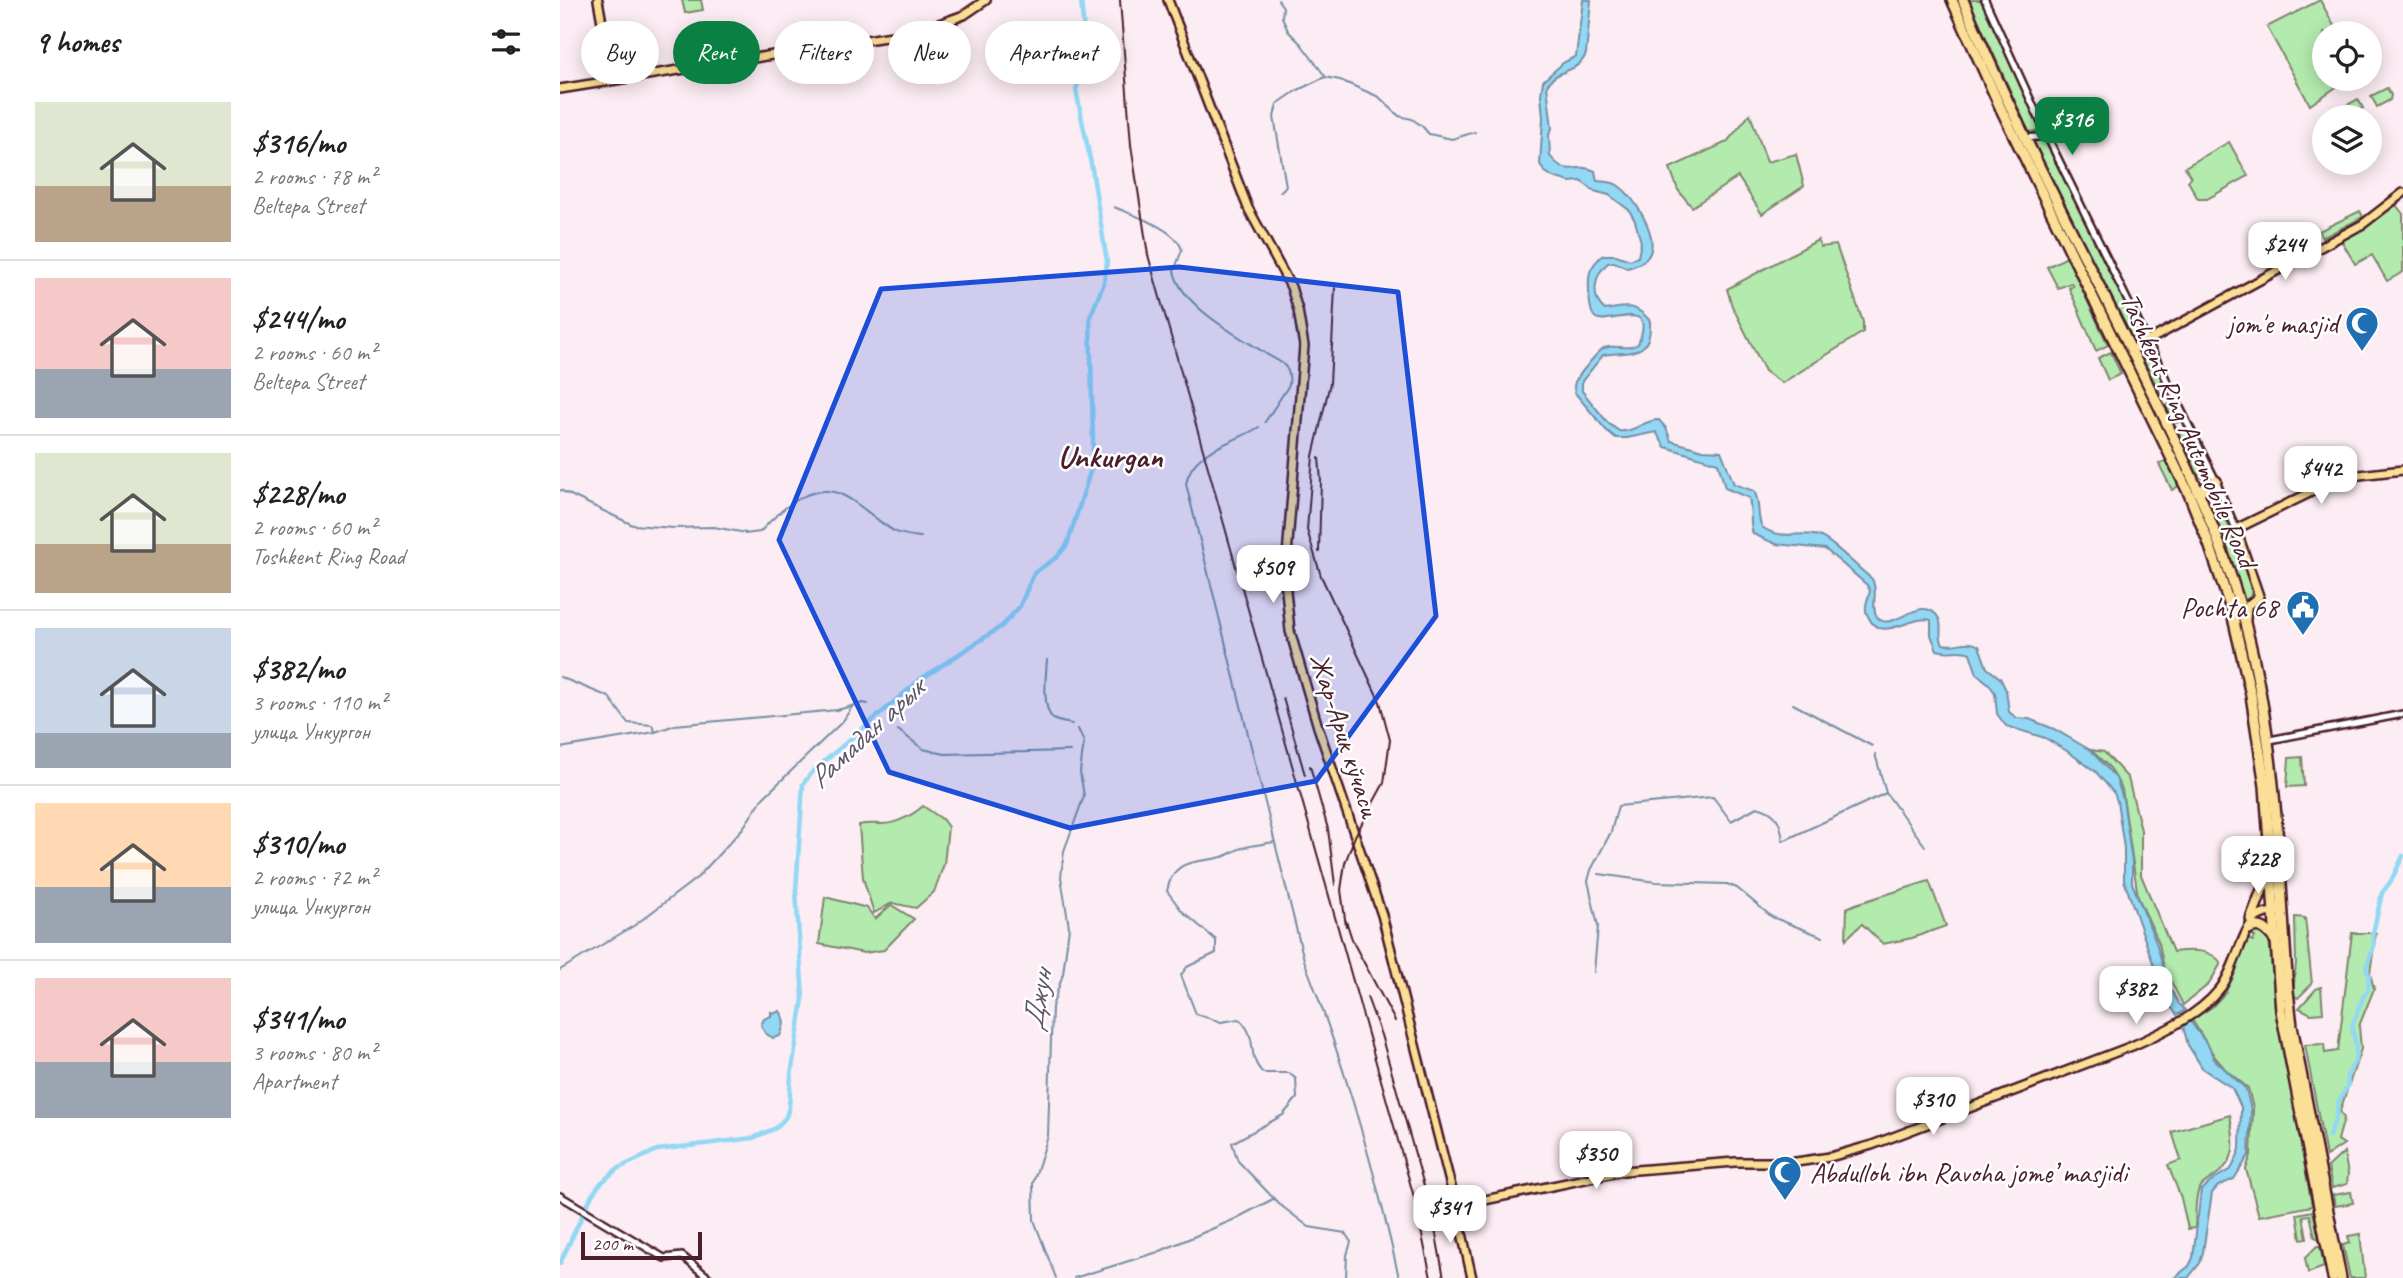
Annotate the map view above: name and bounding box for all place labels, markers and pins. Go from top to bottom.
pin: $316 [2031,97,2113,157]
pin: $244 [2244,222,2326,282]
mosque icon: jom'e masjid [2343,304,2381,353]
place label: jom'e masjid [2225,306,2342,341]
pin: $442 [2280,447,2362,506]
pin: $509 [1232,546,1314,605]
public building icon: Pochta 68 [2284,588,2322,637]
place label: Pochta 68 [2181,590,2280,625]
pin: $228 [2217,836,2299,896]
pin: $382 [2095,967,2177,1026]
pin: $310 [1892,1078,1974,1137]
pin: $350 [1555,1132,1637,1191]
mosque icon: Abdulloh ibn Ravoha jome’ masjidi [1766,1153,1804,1202]
place label: Abdulloh ibn Ravoha jome’ masjidi [1810,1155,2131,1190]
pin: $341 [1409,1186,1491,1245]

